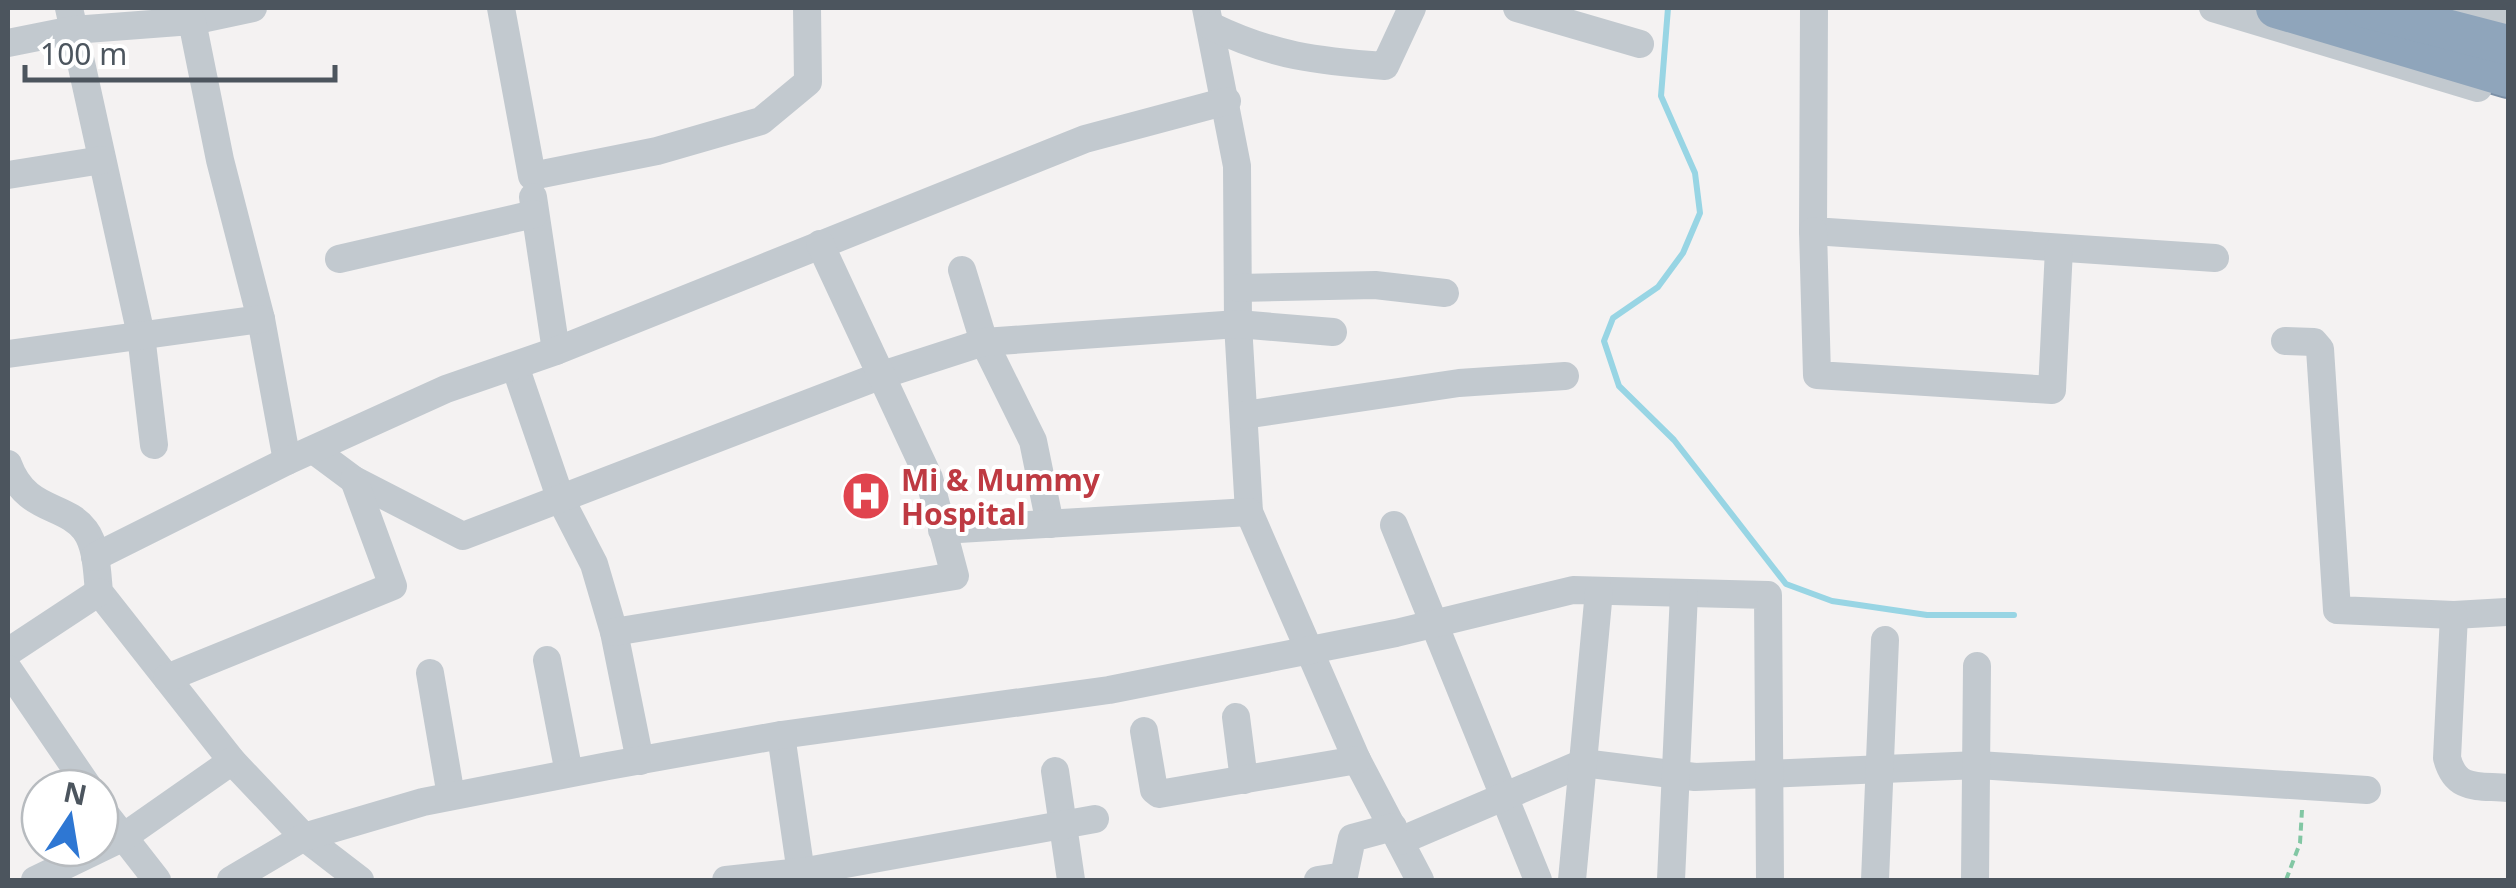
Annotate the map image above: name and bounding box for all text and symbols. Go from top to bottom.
scale bar [25,20,335,82]
text: 100 m [40,33,127,74]
place label: Mi & Mummy Hospital [901,459,1101,534]
hospital icon: Mi & Mummy Hospital [840,470,892,522]
north arrow [20,768,120,868]
text: N [60,772,90,814]

